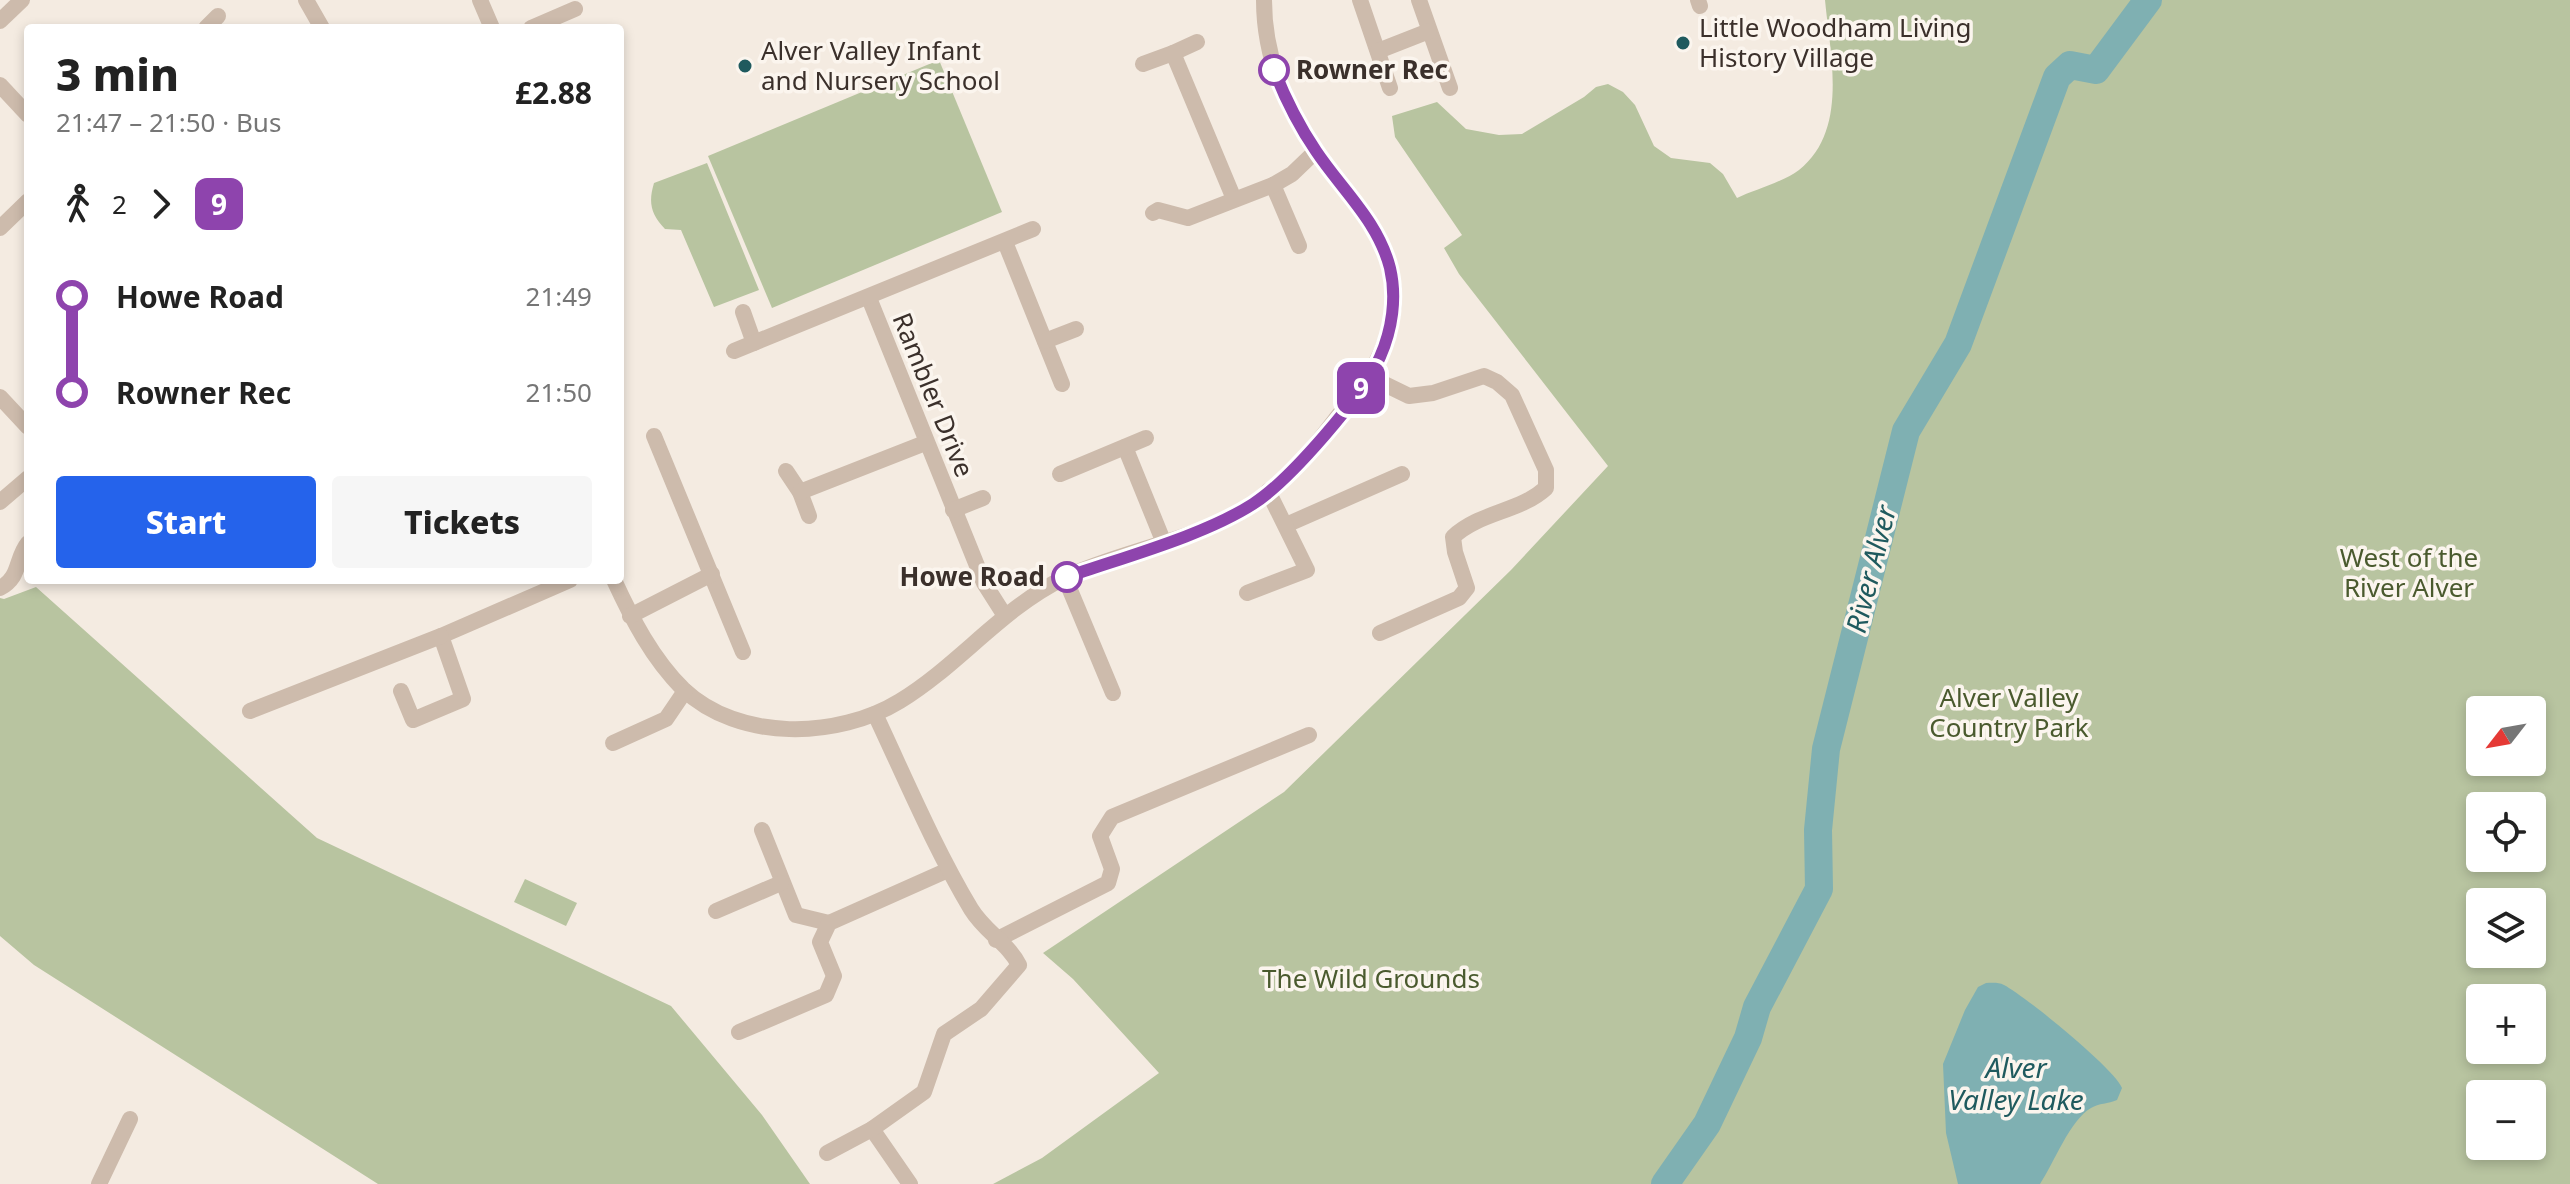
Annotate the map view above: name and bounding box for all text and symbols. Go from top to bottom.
place label: Little Woodham Living History Village [1699,9,1971,75]
place label: Alver Valley Infant and Nursery School [761,32,1000,98]
marker: Little Woodham Living History Village [1674,34,1692,52]
text: 3 min [56,44,179,104]
place label: Rowner Rec [1296,51,1448,87]
marker: Rowner Rec [1259,55,1289,85]
marker: Alver Valley Infant and Nursery School [736,57,754,75]
text: £2.88 [515,72,592,113]
text: 21:47 – 21:50 · Bus [56,104,281,140]
icon: walk [56,182,100,226]
icon: forward [139,182,183,226]
text: 9 [211,185,227,223]
text: 2 [112,186,127,222]
text: Howe Road [116,276,284,317]
text: 21:49 [526,278,592,314]
street label: Rambler Drive [885,307,983,482]
line badge: 9 [1335,362,1387,414]
text: 9 [1353,369,1369,407]
text: Rowner Rec [116,372,291,413]
text: 21:50 [526,374,592,410]
button: Start [56,476,316,568]
button: Tickets [332,476,592,568]
water label: River Alver [1836,499,1905,636]
park label: West of the River Alver [2340,539,2478,605]
place label: Howe Road [900,558,1045,594]
marker: Howe Road [1052,562,1082,592]
park label: Alver Valley Country Park [1929,679,2089,745]
north arrow [2466,696,2546,776]
map controls [2466,696,2546,1160]
button: locate [2466,792,2546,872]
button: layers [2466,888,2546,968]
park label: The Wild Grounds [1262,960,1480,996]
button: + [2466,984,2546,1064]
water label: Alver Valley Lake [1948,1048,2084,1118]
button: − [2466,1080,2546,1160]

